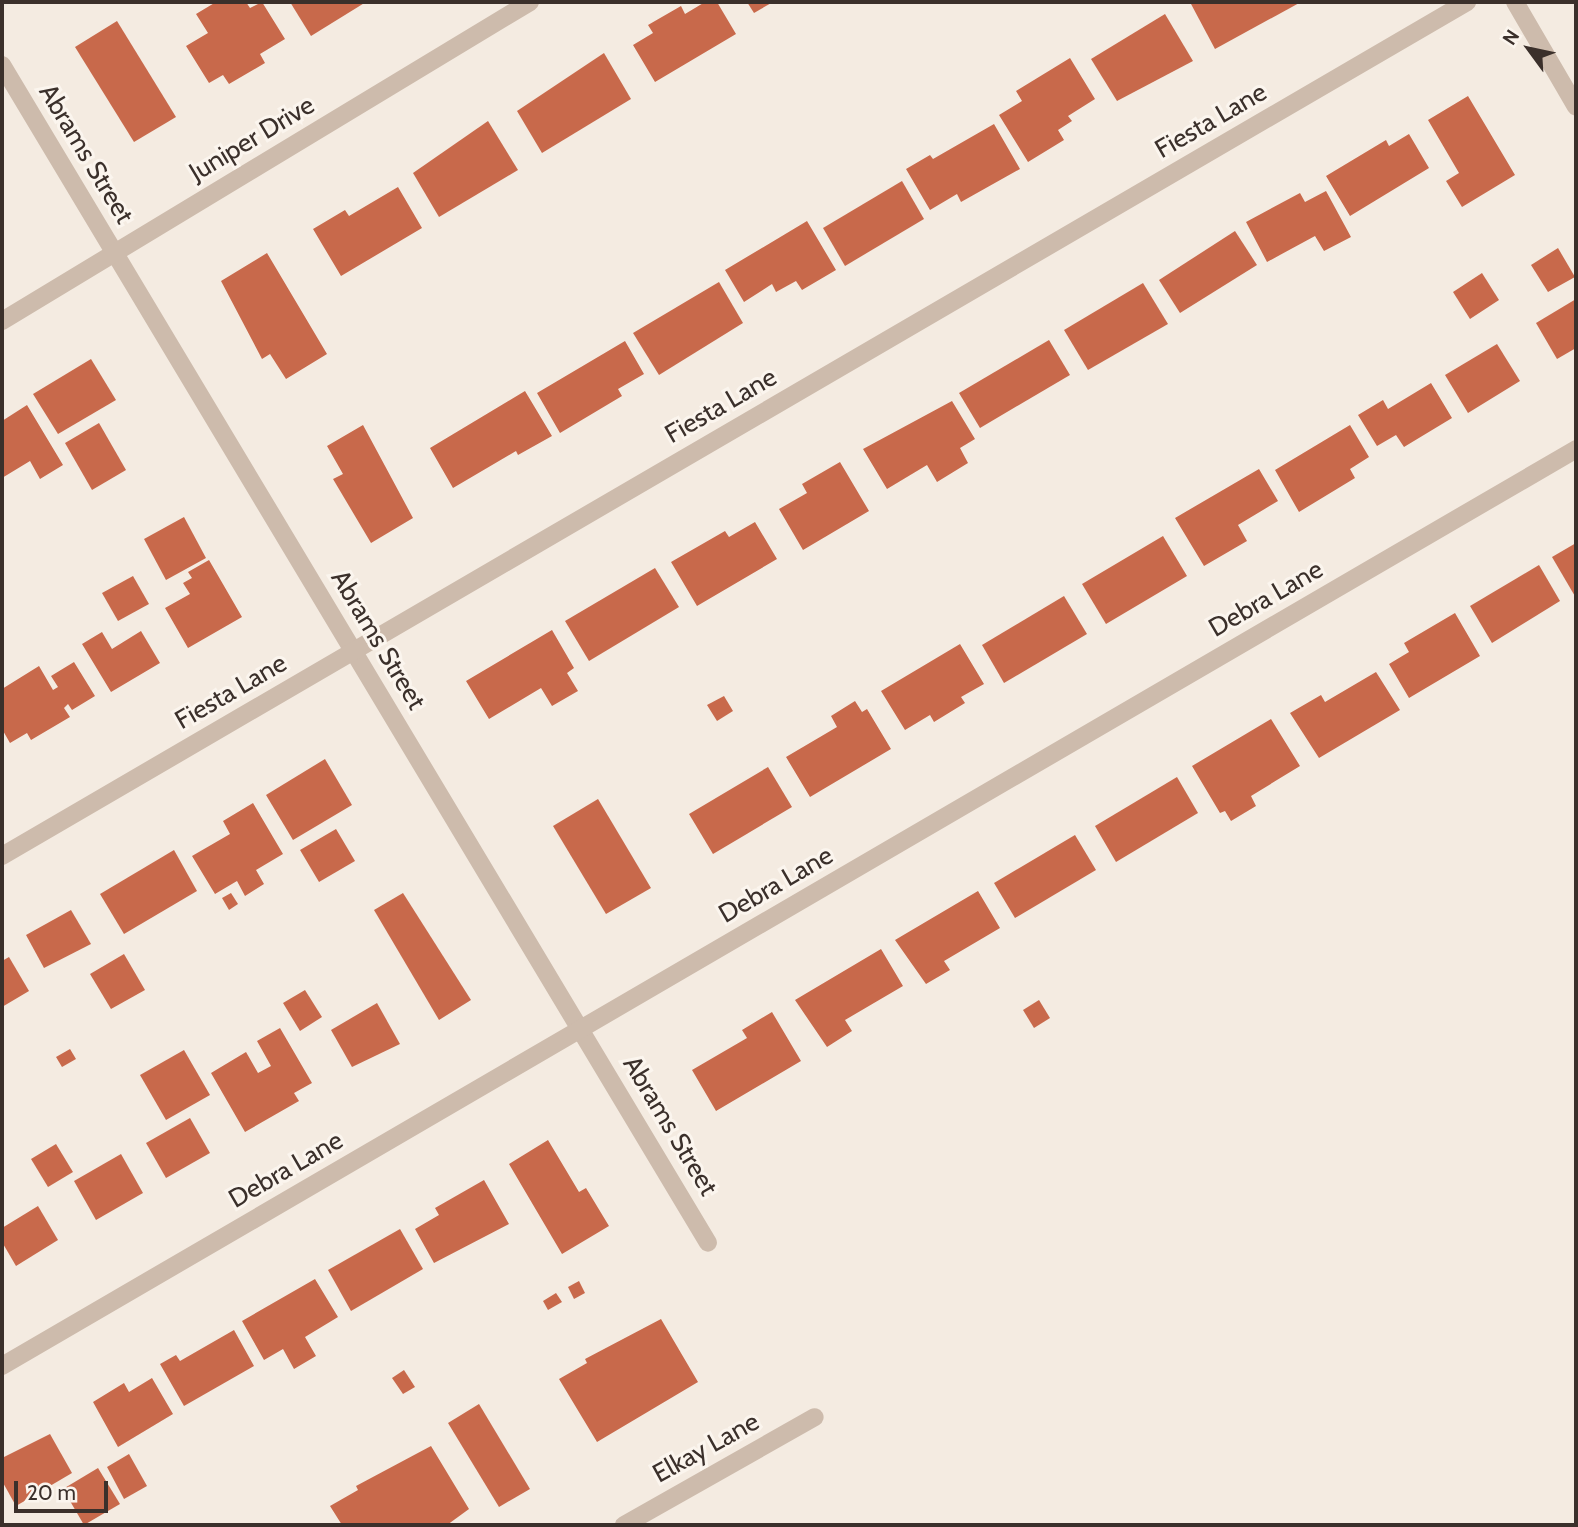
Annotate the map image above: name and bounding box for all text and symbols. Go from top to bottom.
north arrow [1494,14,1564,84]
text: N [1498,25,1524,49]
street label: Fiesta Lane [1150,77,1272,165]
street label: Abrams Street [32,79,140,229]
street label: Juniper Drive [184,90,320,188]
street label: Fiesta Lane [660,362,782,450]
street label: Debra Lane [1204,554,1328,644]
street label: Abrams Street [324,565,432,715]
street label: Fiesta Lane [170,648,292,736]
street label: Debra Lane [714,840,838,930]
street label: Abrams Street [616,1051,724,1201]
street label: Debra Lane [224,1125,348,1215]
street label: Elkay Lane [648,1406,764,1490]
scale bar [18,1468,112,1512]
text: 20 m [27,1480,76,1505]

